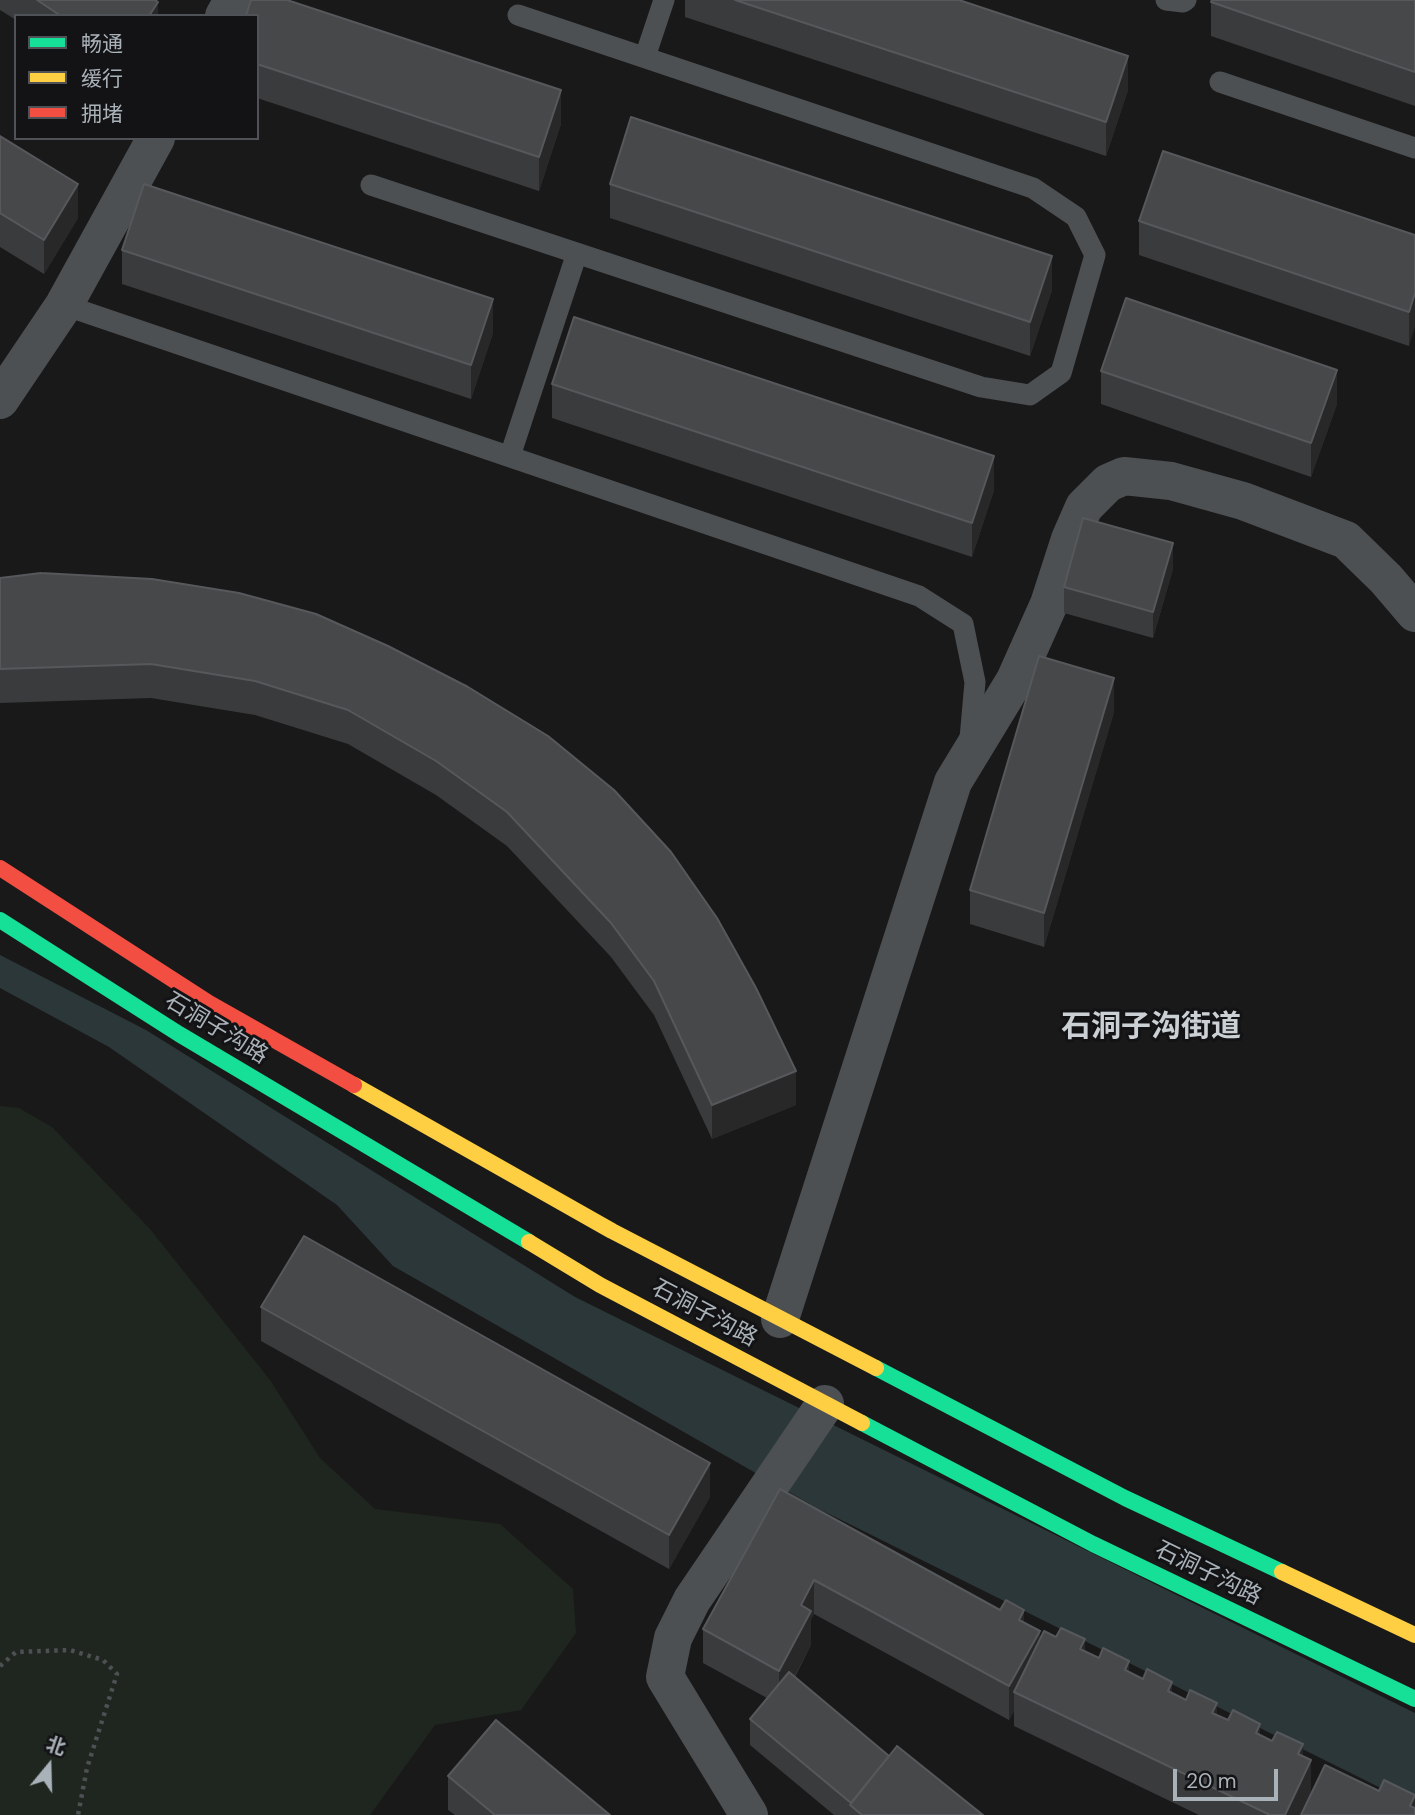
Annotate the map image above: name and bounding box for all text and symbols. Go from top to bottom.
legend [14,14,259,140]
text: 畅通 [81,30,123,58]
text: 缓行 [81,65,123,93]
text: 拥堵 [81,100,123,128]
street label: 石洞子沟路 [160,988,272,1070]
district label: 石洞子沟街道 [1061,1010,1241,1046]
street label: 石洞子沟路 [647,1275,761,1353]
street label: 石洞子沟路 [1150,1536,1266,1612]
north arrow [14,1731,84,1801]
text: 北 [43,1731,69,1761]
scale bar [1177,1756,1282,1800]
text: 20 m [1186,1767,1237,1795]

